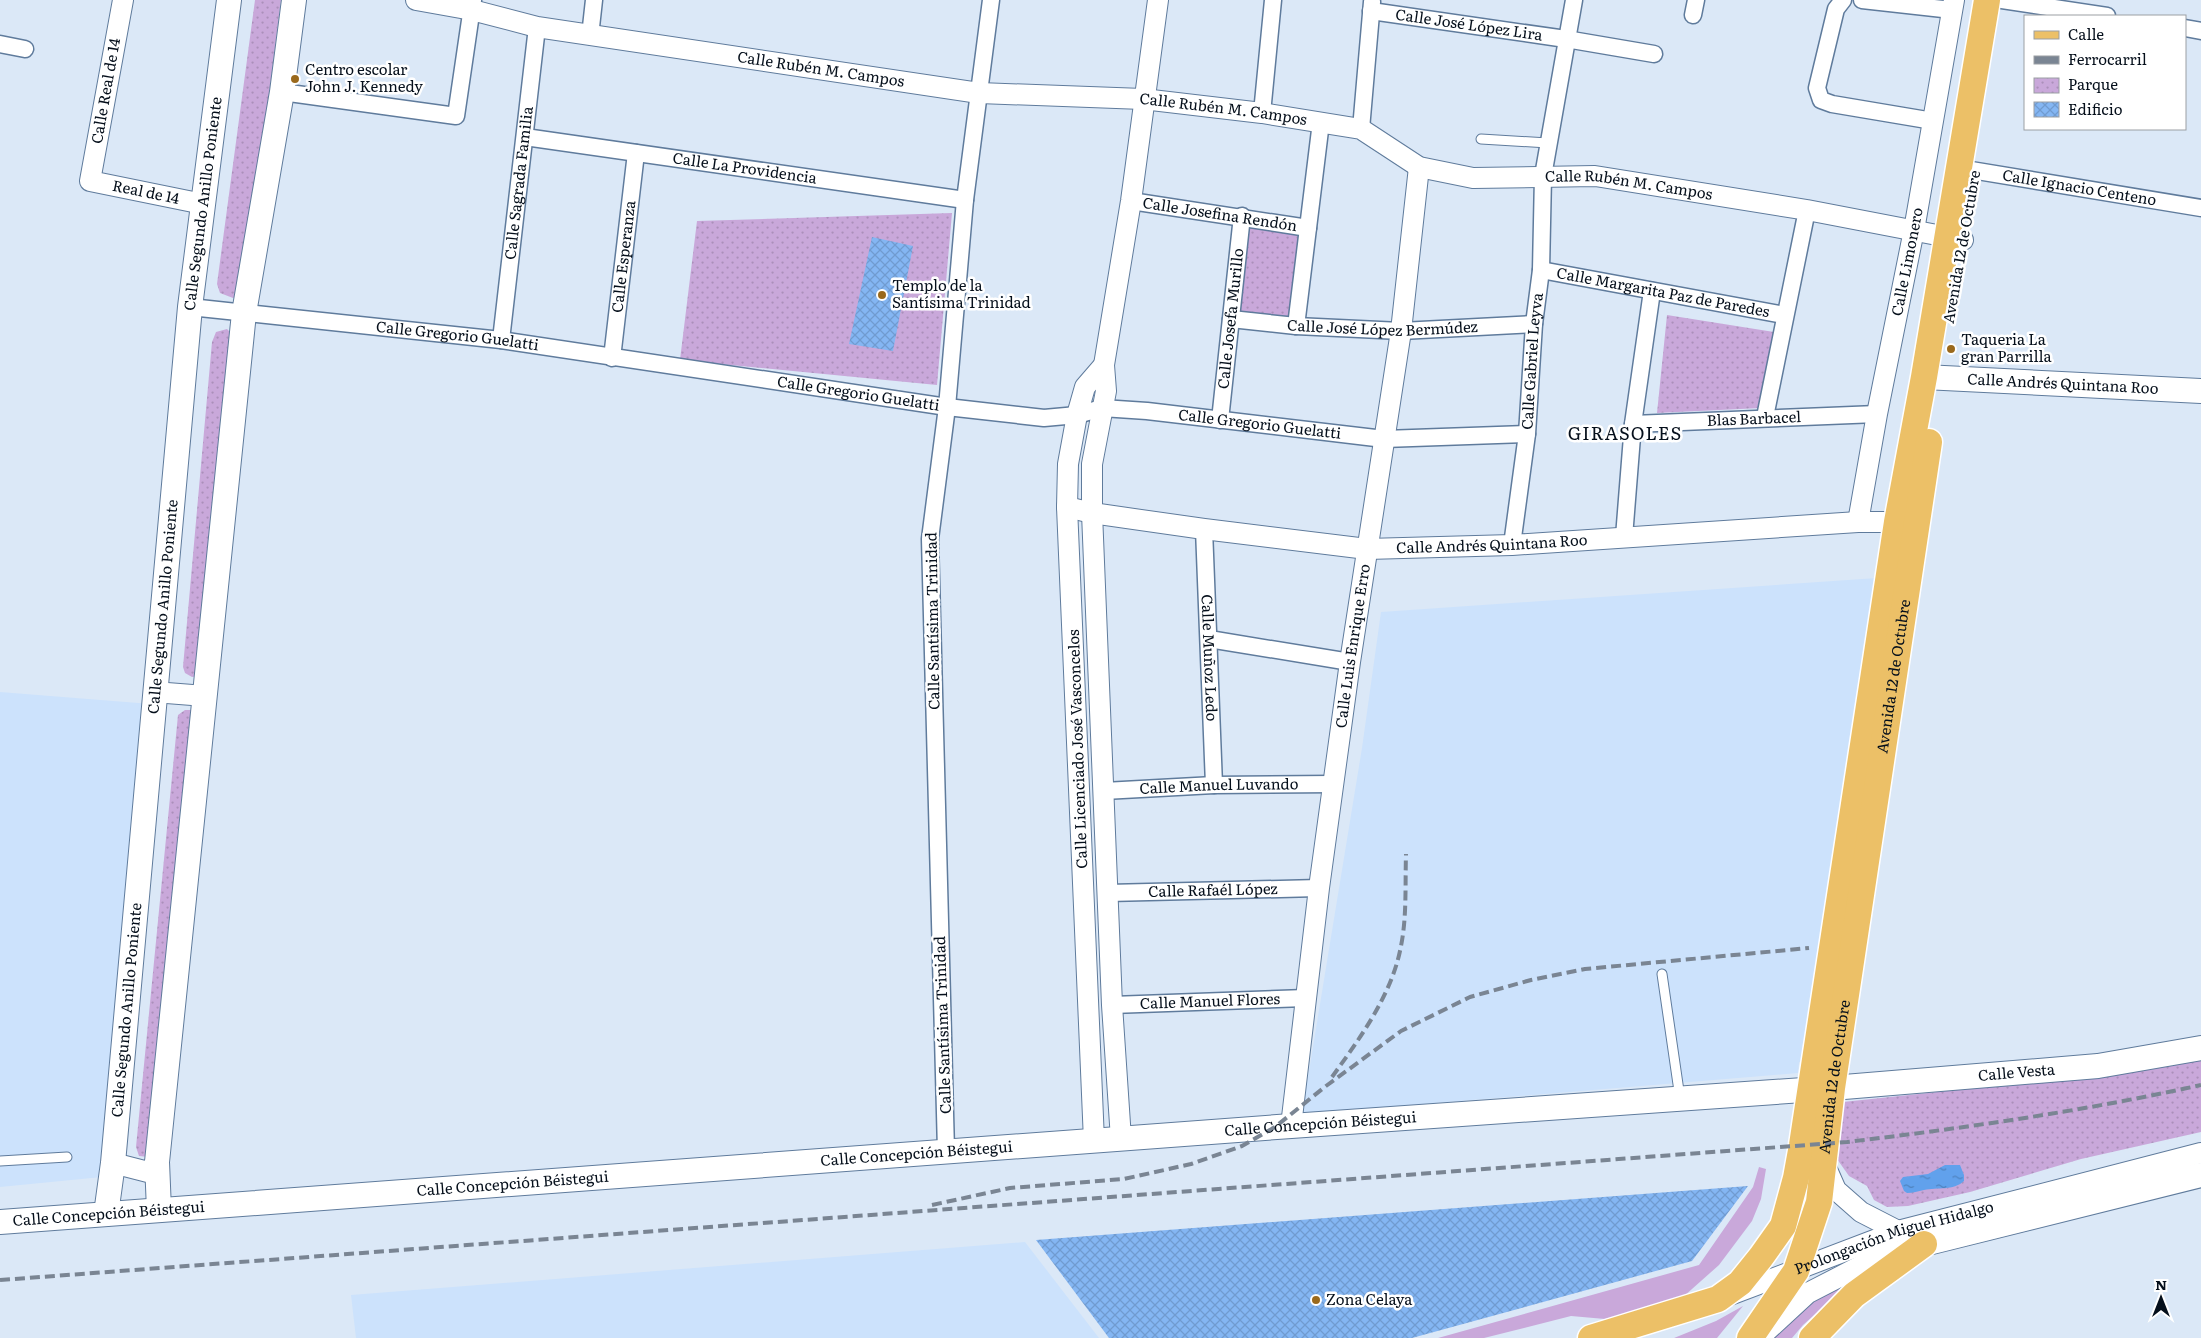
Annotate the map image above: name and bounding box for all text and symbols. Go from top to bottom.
street label: Calle José López Lira [1394,2,1545,46]
legend [2024,15,2186,130]
text: Calle [2068,22,2104,45]
street label: Calle Real de 14 [84,36,125,145]
street label: Calle Rubén M. Campos [736,44,906,92]
text: Ferrocarril [2068,47,2147,70]
place label: Centro escolar John J. Kennedy [305,57,423,97]
text: Parque [2068,72,2118,95]
marker: Centro escolar John J. Kennedy [289,73,301,85]
street label: Calle Rubén M. Campos [1138,86,1309,130]
street label: Calle Segundo Anillo Poniente [177,95,227,312]
text: Edificio [2068,97,2123,120]
street label: Calle Sagrada Familia [497,104,538,261]
street label: Calle La Providencia [671,145,819,189]
street label: Calle Ignacio Centeno [2001,162,2159,211]
street label: Calle Rubén M. Campos [1545,163,1714,205]
street label: Avenida 12 de Octubre [1936,168,1985,325]
street label: Real de 14 [111,173,182,209]
street label: Calle Josefina Rendón [1141,190,1299,236]
street label: Calle Esperanza [604,198,640,314]
street label: Calle Limonero [1884,205,1928,318]
street label: Calle Josefa Murillo [1210,247,1248,390]
street label: Calle Margarita Paz de Paredes [1555,260,1772,322]
place label: Templo de la Santísima Trinidad [892,273,1031,313]
marker: Templo de la Santísima Trinidad [876,289,888,301]
street label: Calle Gabriel Leyva [1514,290,1548,430]
street label: Calle José López Bermúdez [1286,312,1478,341]
street label: Calle Gregorio Guelatti [375,314,541,356]
place label: Taqueria La gran Parrilla [1961,327,2053,367]
marker: Taqueria La gran Parrilla [1945,343,1957,355]
street label: Calle Andrés Quintana Roo [1967,366,2159,399]
street label: Calle Gregorio Guelatti [776,369,941,416]
street label: Calle Gregorio Guelatti [1177,402,1343,444]
street label: Blas Barbacel [1706,404,1801,431]
district label: GIRASOLES [1568,419,1682,446]
street label: Calle Segundo Anillo Poniente [140,498,183,715]
street label: Calle Andrés Quintana Roo [1396,527,1588,558]
street label: Calle Santísima Trinidad [918,532,945,710]
street label: Calle Luis Enrique Erro [1328,562,1375,729]
street label: Calle Muñoz Ledo [1197,594,1225,722]
street label: Avenida 12 de Octubre [1869,597,1915,755]
street label: Calle Licenciado José Vasconcelos [1061,629,1092,869]
street label: Calle Manuel Luvando [1139,771,1299,799]
street label: Calle Rafaél López [1148,876,1278,902]
street label: Calle Segundo Anillo Poniente [104,901,146,1118]
street label: Calle Santísima Trinidad [927,936,956,1114]
street label: Calle Manuel Flores [1139,986,1281,1014]
street label: Avenida 12 de Octubre [1812,998,1855,1155]
street label: Calle Vesta [1977,1057,2057,1086]
street label: Calle Concepción Béistegui [1223,1104,1417,1141]
street label: Calle Concepción Béistegui [819,1134,1013,1171]
street label: Calle Concepción Béistegui [416,1164,609,1201]
street label: Calle Concepción Béistegui [12,1194,205,1231]
street label: Prolongación Miguel Hidalgo [1791,1194,1996,1280]
north arrow [2136,1273,2186,1323]
text: N [2155,1274,2167,1294]
place label: Zona Celaya [1326,1287,1413,1310]
marker: Zona Celaya [1310,1294,1322,1306]

